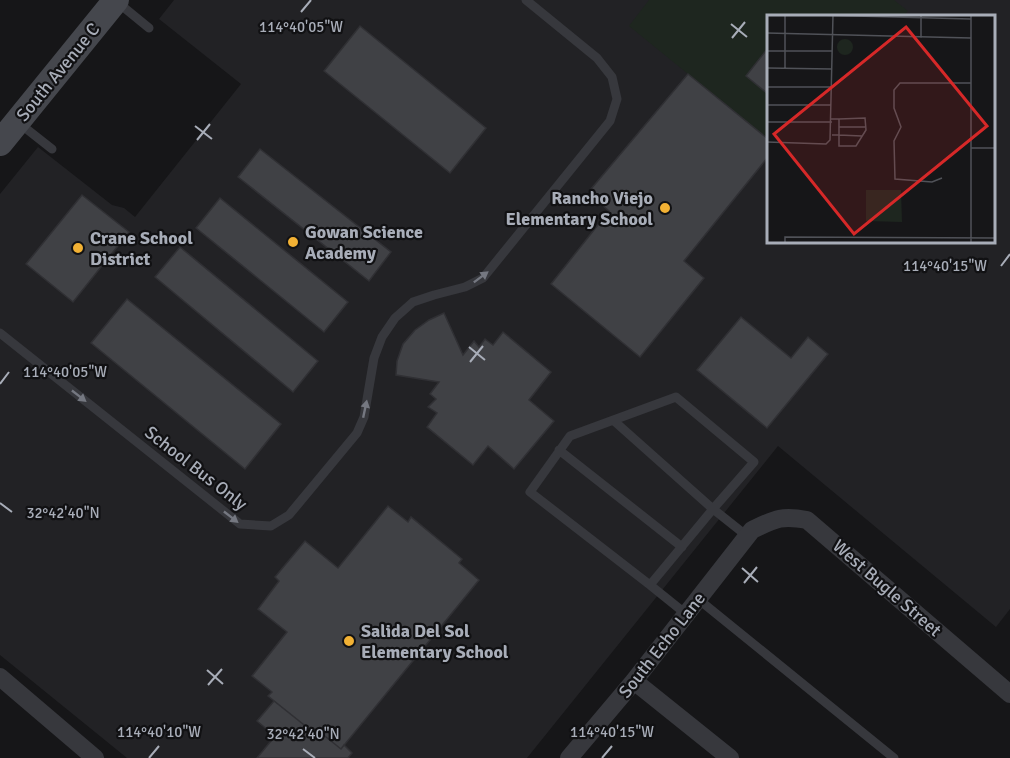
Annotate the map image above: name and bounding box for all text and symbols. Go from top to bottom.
inset map [767,15,995,243]
street label: South Avenue C [12,18,105,126]
text: 114°40'05"W [259,18,343,36]
place label: Rancho Viejo Elementary School [506,187,653,230]
marker: Rancho Viejo Elementary School [658,201,672,215]
place label: Gowan Science Academy [305,221,423,264]
place label: Crane School District [90,227,193,270]
marker: Gowan Science Academy [286,235,300,249]
marker: Crane School District [71,241,85,255]
text: 114°40'15"W [903,257,987,275]
one-way arrow [473,271,489,283]
text: 114°40'05"W [23,363,107,381]
one-way arrow [71,389,86,402]
one-way arrow [361,400,370,419]
street label: School Bus Only [140,421,252,515]
text: 32°42'40"N [26,504,100,522]
one-way arrow [224,511,239,523]
street label: West Bugle Street [828,535,946,641]
street label: South Echo Lane [614,588,710,702]
place label: Salida Del Sol Elementary School [361,620,509,663]
marker: Salida Del Sol Elementary School [342,634,356,648]
text: 114°40'10"W [117,723,201,741]
text: 114°40'15"W [570,723,654,741]
text: 32°42'40"N [266,725,340,743]

